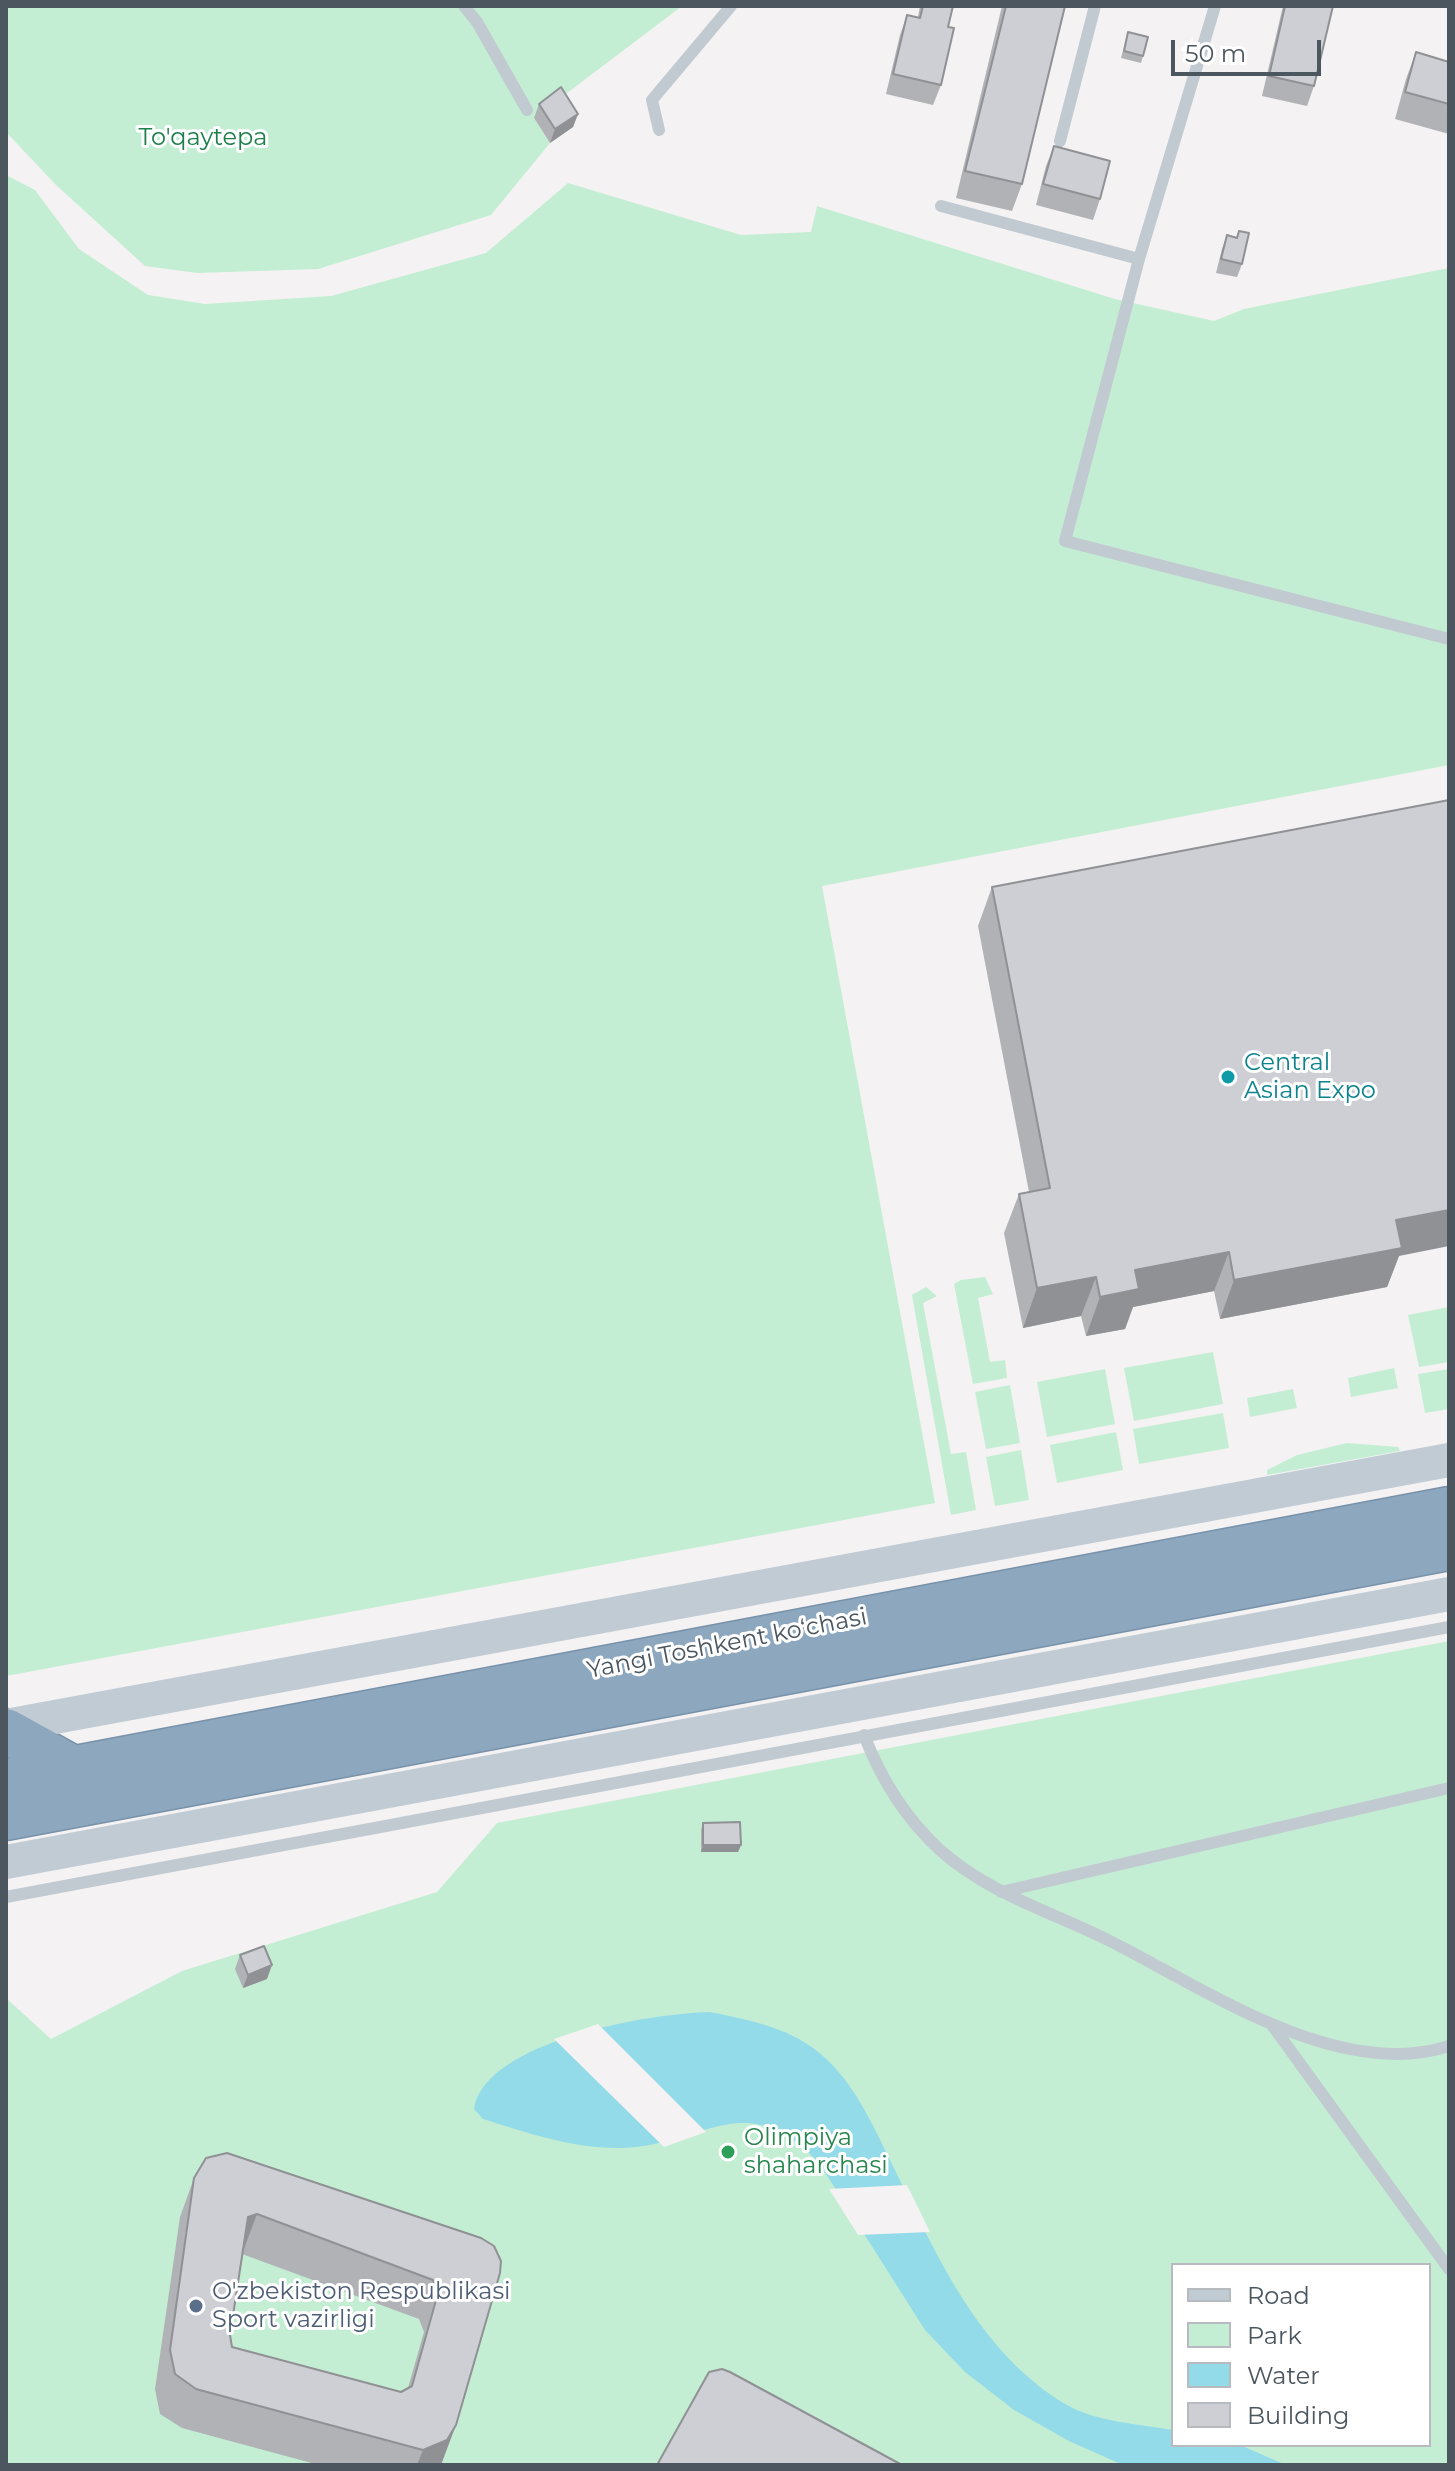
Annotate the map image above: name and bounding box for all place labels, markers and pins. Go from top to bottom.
place label: Central Asian Expo [1244,1049,1376,1105]
marker: Central Asian Expo [1219,1068,1237,1086]
place label: Olimpiya shaharchasi [744,2124,888,2180]
marker: Olimpiya shaharchasi [719,2143,737,2161]
place label: O'zbekiston Respublikasi Sport vazirligi [212,2278,511,2334]
marker: O'zbekiston Respublikasi Sport vazirligi [187,2297,205,2315]

